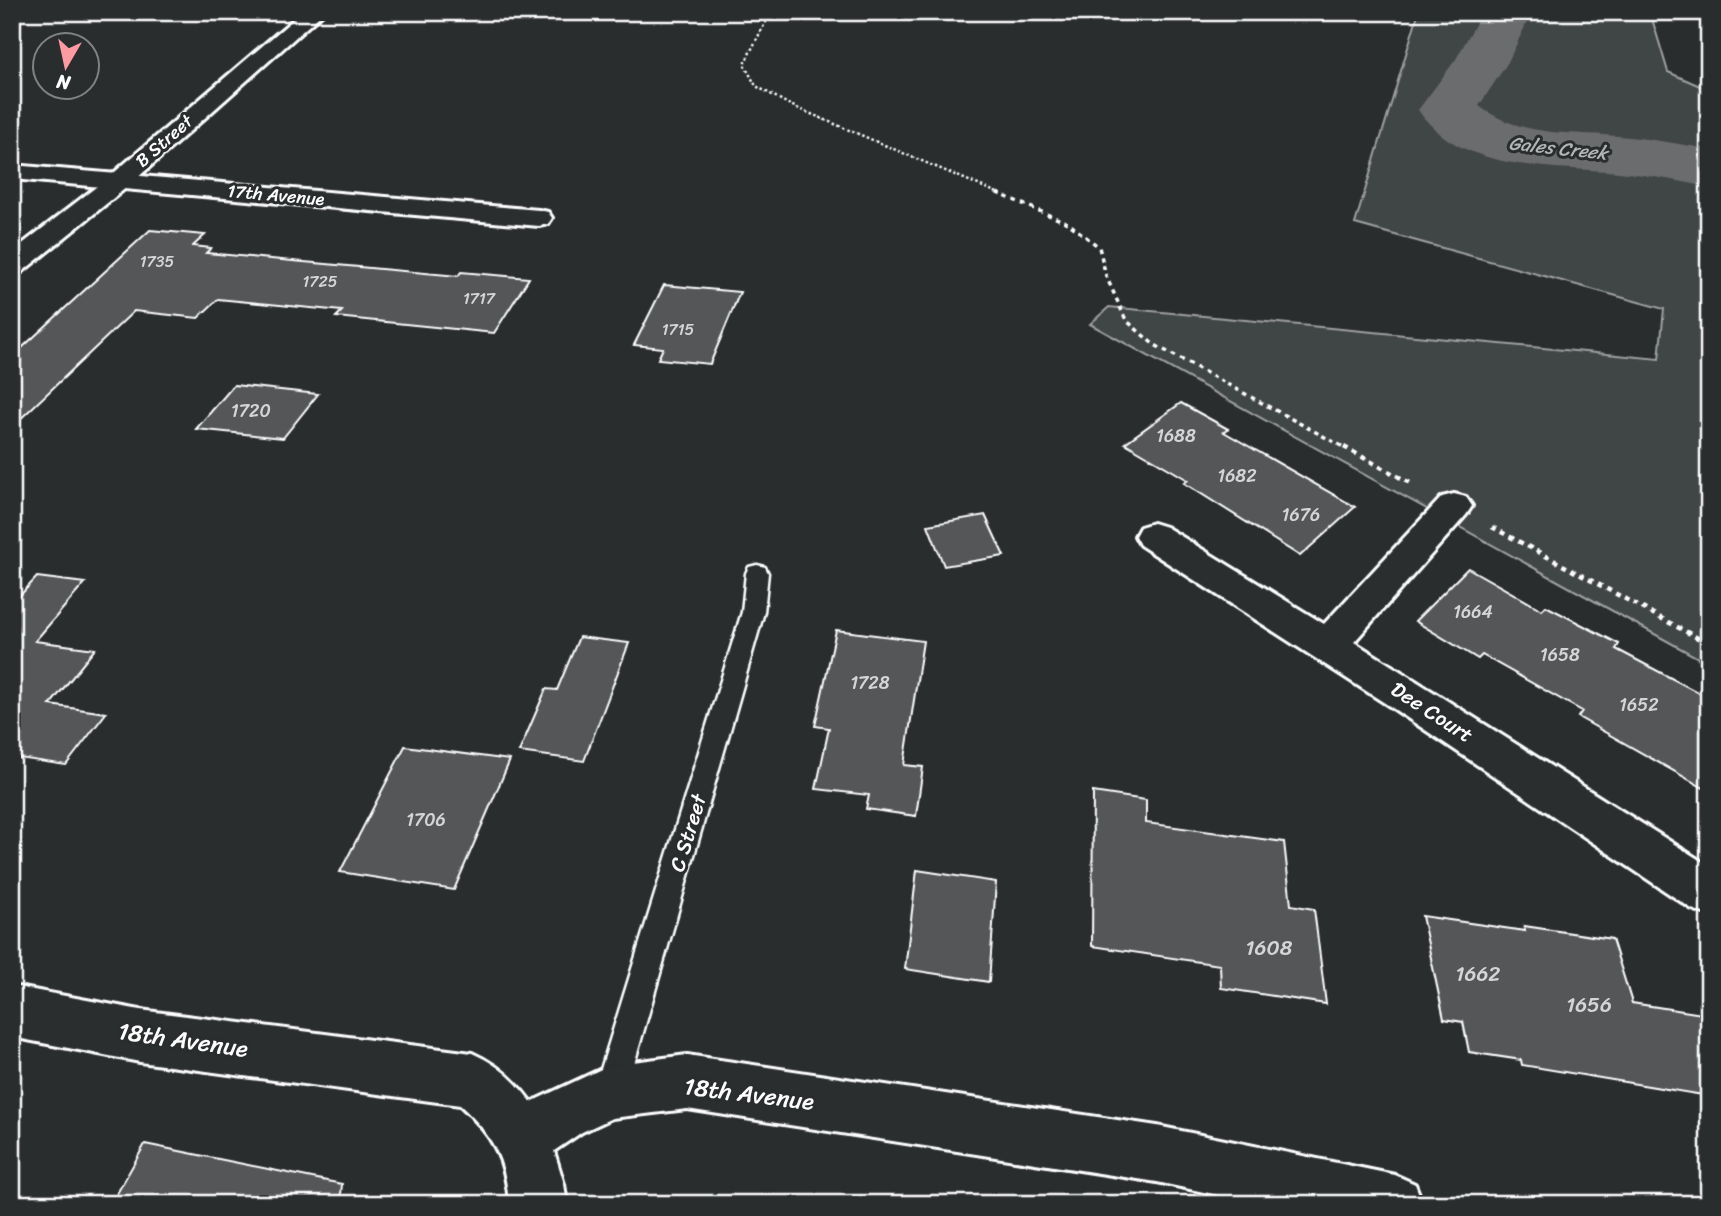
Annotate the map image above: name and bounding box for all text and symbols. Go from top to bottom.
north arrow [32,32,102,102]
text: N [54,65,73,100]
street label: B Street [128,106,201,175]
water label: Gales Creek [1507,126,1612,170]
street label: 17th Avenue [226,175,326,215]
house number: 1735 [140,247,175,276]
house number: 1725 [302,267,338,296]
house number: 1717 [463,284,496,313]
house number: 1715 [662,315,695,344]
house number: 1720 [231,395,271,427]
house number: 1688 [1156,420,1196,452]
house number: 1682 [1217,460,1257,492]
house number: 1676 [1282,499,1320,531]
house number: 1664 [1453,596,1493,628]
house number: 1658 [1540,639,1580,671]
house number: 1728 [850,667,890,699]
street label: Dee Court [1383,671,1481,753]
house number: 1652 [1619,689,1659,721]
street label: C Street [658,788,718,877]
house number: 1706 [406,804,446,836]
house number: 1608 [1246,929,1293,967]
house number: 1662 [1456,955,1500,993]
house number: 1656 [1566,986,1612,1024]
street label: 18th Avenue [115,1010,251,1070]
street label: 18th Avenue [682,1065,817,1123]

